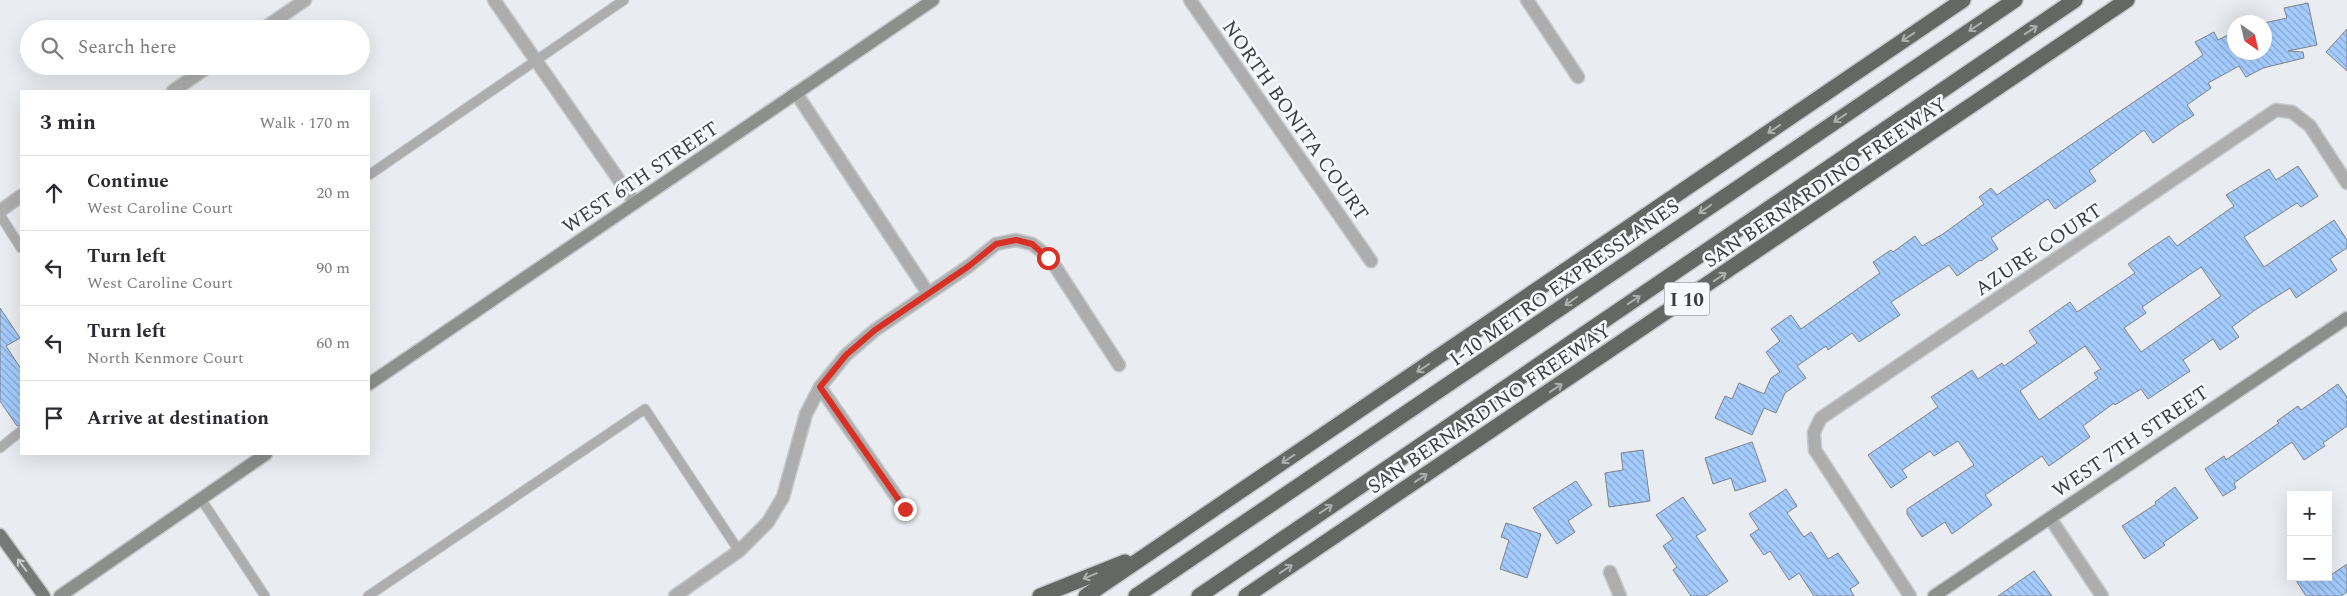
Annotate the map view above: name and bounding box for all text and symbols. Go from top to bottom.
street label: NORTH BONITA COURT [1214,14,1376,227]
north arrow [2227,15,2272,60]
search box [20,20,370,75]
one-way arrow [1968,22,1982,32]
one-way arrow [2024,25,2038,35]
one-way arrow [1901,32,1915,42]
text: Search here [78,33,177,62]
icon: search [38,34,66,62]
street label: SAN BERNARDINO FREEWAY [1698,90,1953,276]
text: 3 min [40,107,96,139]
text: Walk · 170 m [259,111,350,135]
one-way arrow [1833,113,1847,123]
street label: WEST 6TH STREET [556,114,725,242]
one-way arrow [1767,124,1781,134]
text: Continue [87,167,169,196]
icon: ahead [40,179,68,207]
text: 20 m [316,181,350,205]
street label: I-10 METRO EXPRESSLANES [1443,192,1686,374]
text: West Caroline Court [87,196,233,220]
street label: AZURE COURT [1969,196,2108,304]
one-way arrow [1698,204,1712,214]
text: Turn left [87,242,166,271]
route start [1037,247,1060,270]
icon: left [40,254,68,282]
text: 90 m [316,256,350,280]
text: West Caroline Court [87,271,233,295]
one-way arrow [1712,272,1726,282]
road number: I 10 [1664,282,1710,316]
one-way arrow [1627,295,1641,305]
one-way arrow [1565,296,1579,306]
street label: SAN BERNARDINO FREEWAY [1362,316,1617,502]
text: Turn left [87,317,166,346]
icon: left [40,329,68,357]
text: 60 m [316,331,350,355]
text: North Kenmore Court [87,346,244,370]
one-way arrow [1416,363,1430,373]
street label: WEST 7TH STREET [2046,378,2215,506]
one-way arrow [1549,383,1563,393]
icon: arrive [40,404,68,432]
text: Arrive at destination [87,404,269,433]
one-way arrow [1281,454,1295,464]
one-way arrow [1414,473,1428,484]
map controls [2287,491,2332,581]
button: + [2287,491,2332,536]
route end [894,498,917,521]
one-way arrow [1319,504,1333,514]
button: − [2287,536,2332,581]
one-way arrow [17,559,28,572]
one-way arrow [1279,564,1293,574]
one-way arrow [1083,572,1099,581]

